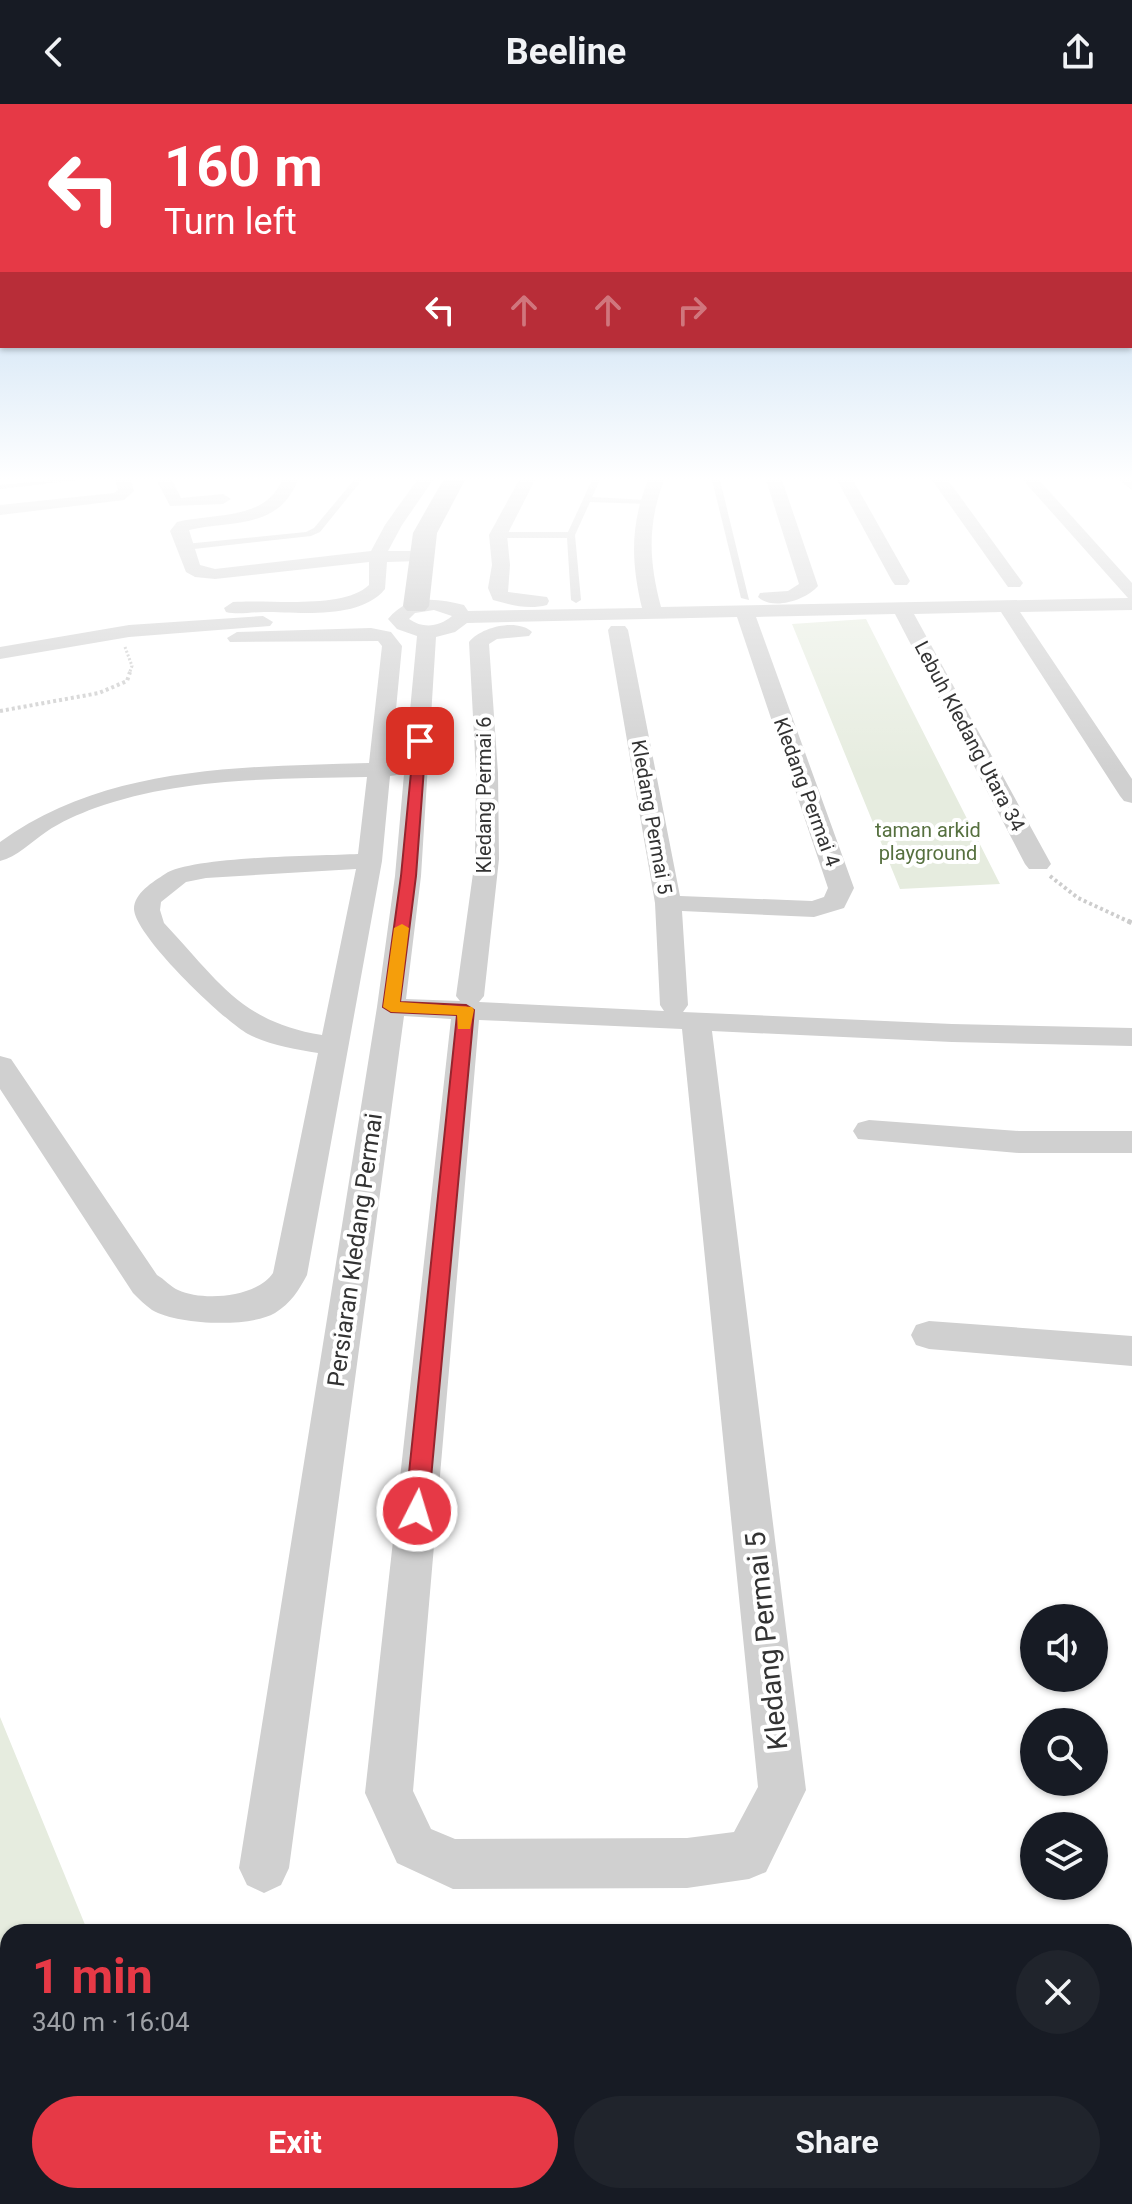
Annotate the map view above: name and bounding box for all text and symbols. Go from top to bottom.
icon: back [32,30,76,74]
icon: share [1056,30,1100,74]
text: Beeline [506,31,626,73]
text: 160 m [164,134,323,200]
icon: left [32,136,136,240]
text: Turn left [164,201,297,243]
icon: left [418,288,462,332]
icon: ahead [502,288,546,332]
icon: ahead [586,288,630,332]
icon: right [670,288,714,332]
street label: Lebuh Kledang Utara 34 [910,637,1030,835]
pin [386,707,454,775]
street label: Kledang Permai 4 [769,714,845,870]
street label: Kledang Permai 6 [472,717,496,873]
icon: arrive [398,719,442,763]
street label: Kledang Permai 5 [627,738,677,896]
park label: taman arkid playground [875,818,981,865]
street label: Persiaran Kledang Permai [322,1112,388,1388]
position arrow [375,1469,459,1553]
street label: Kledang Permai 5 [739,1530,794,1752]
map controls [1020,1604,1108,1900]
button: sound [1020,1604,1108,1692]
button: search [1020,1708,1108,1796]
button: layers [1020,1812,1108,1900]
text: 1 min [32,1948,153,2005]
button: close [1016,1950,1100,2034]
text: 340 m · 16:04 [32,2007,190,2037]
button: Exit [32,2096,558,2188]
button: Share [574,2096,1100,2188]

